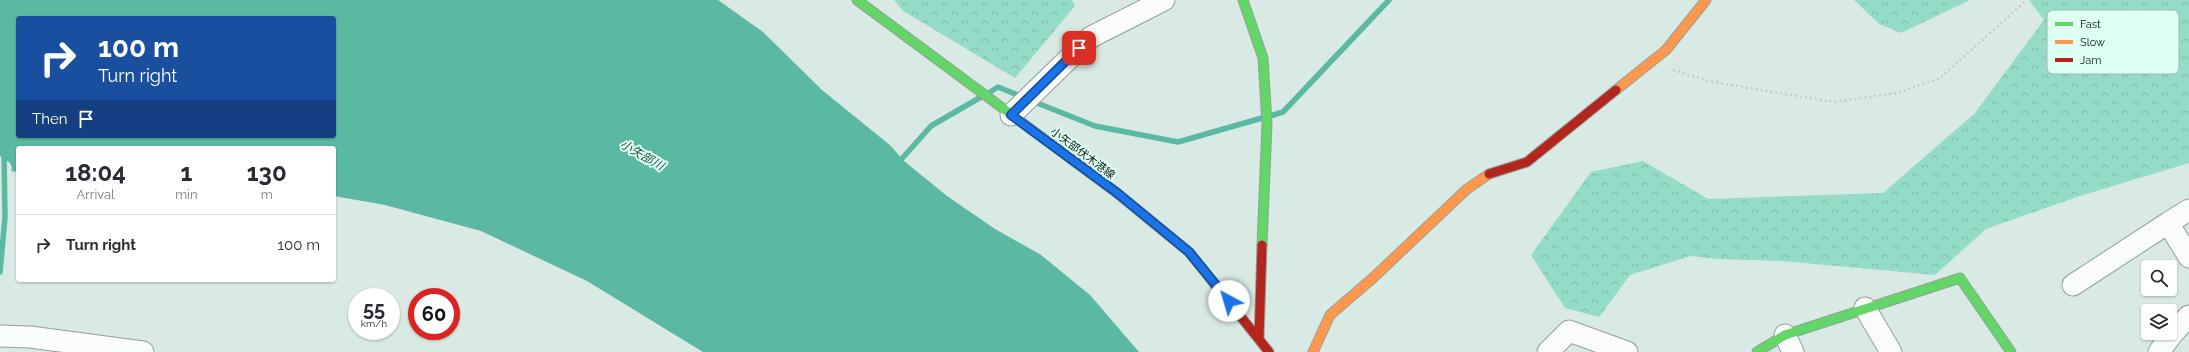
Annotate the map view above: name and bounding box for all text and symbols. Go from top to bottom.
legend [2047,10,2179,74]
text: Fast [2080,18,2101,31]
text: 100 m [98,31,179,64]
pin [1062,31,1096,65]
icon: right [32,32,84,84]
text: Slow [2080,36,2105,49]
icon: arrive [1068,37,1090,59]
text: Jam [2080,54,2101,67]
text: Turn right [98,65,177,86]
icon: arrive [75,108,97,130]
text: Then [32,110,67,128]
street label: 小矢部伏木港線 [1048,125,1117,182]
water label: 小矢部川 [618,137,668,174]
text: 18:04 [65,158,126,187]
text: 1 [180,158,192,187]
text: 130 [247,158,287,187]
text: Arrival [77,187,115,202]
text: min [175,187,198,202]
text: m [261,187,273,202]
icon: right [32,234,54,256]
text: Turn right [66,236,136,254]
text: 100 m [278,236,320,254]
map controls [2141,260,2177,340]
button: search [2141,260,2177,296]
position arrow [1208,280,1250,322]
speed limit sign: 60 [408,288,460,340]
text: 55 [363,297,385,321]
button: layers [2141,304,2177,340]
text: km/h [361,318,387,329]

